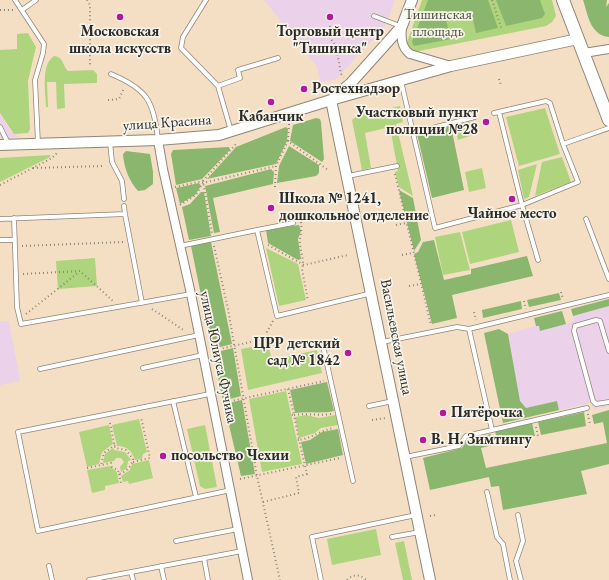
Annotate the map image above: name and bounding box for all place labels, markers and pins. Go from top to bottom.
marker: Московская школа искусств [115,12,125,22]
marker: Торговый центр "Тишинка" [325,12,335,22]
place label: Московская школа искусств [69,23,171,58]
place label: Торговый центр "Тишинка" [276,23,384,58]
place label: Ростехнадзор [312,80,400,98]
marker: Ростехнадзор [299,84,309,94]
marker: Кабанчик [266,97,276,107]
place label: Участковый пункт полиции №28 [356,104,478,139]
place label: Кабанчик [238,108,304,126]
marker: Участковый пункт полиции №28 [481,117,491,127]
place label: Школа № 1241, дошкольное отделение [279,190,429,225]
marker: Чайное место [507,194,517,204]
marker: Школа № 1241, дошкольное отделение [266,203,276,213]
place label: Чайное место [467,205,557,223]
place label: ЦРР детский сад № 1842 [254,335,340,370]
marker: ЦРР детский сад № 1842 [343,348,353,358]
place label: Пятёрочка [451,404,523,422]
marker: Пятёрочка [438,408,448,418]
place label: В. Н. Зимтингу [431,431,532,449]
marker: В. Н. Зимтингу [418,435,428,445]
place label: посольство Чехии [171,447,289,465]
marker: посольство Чехии [158,451,168,461]

